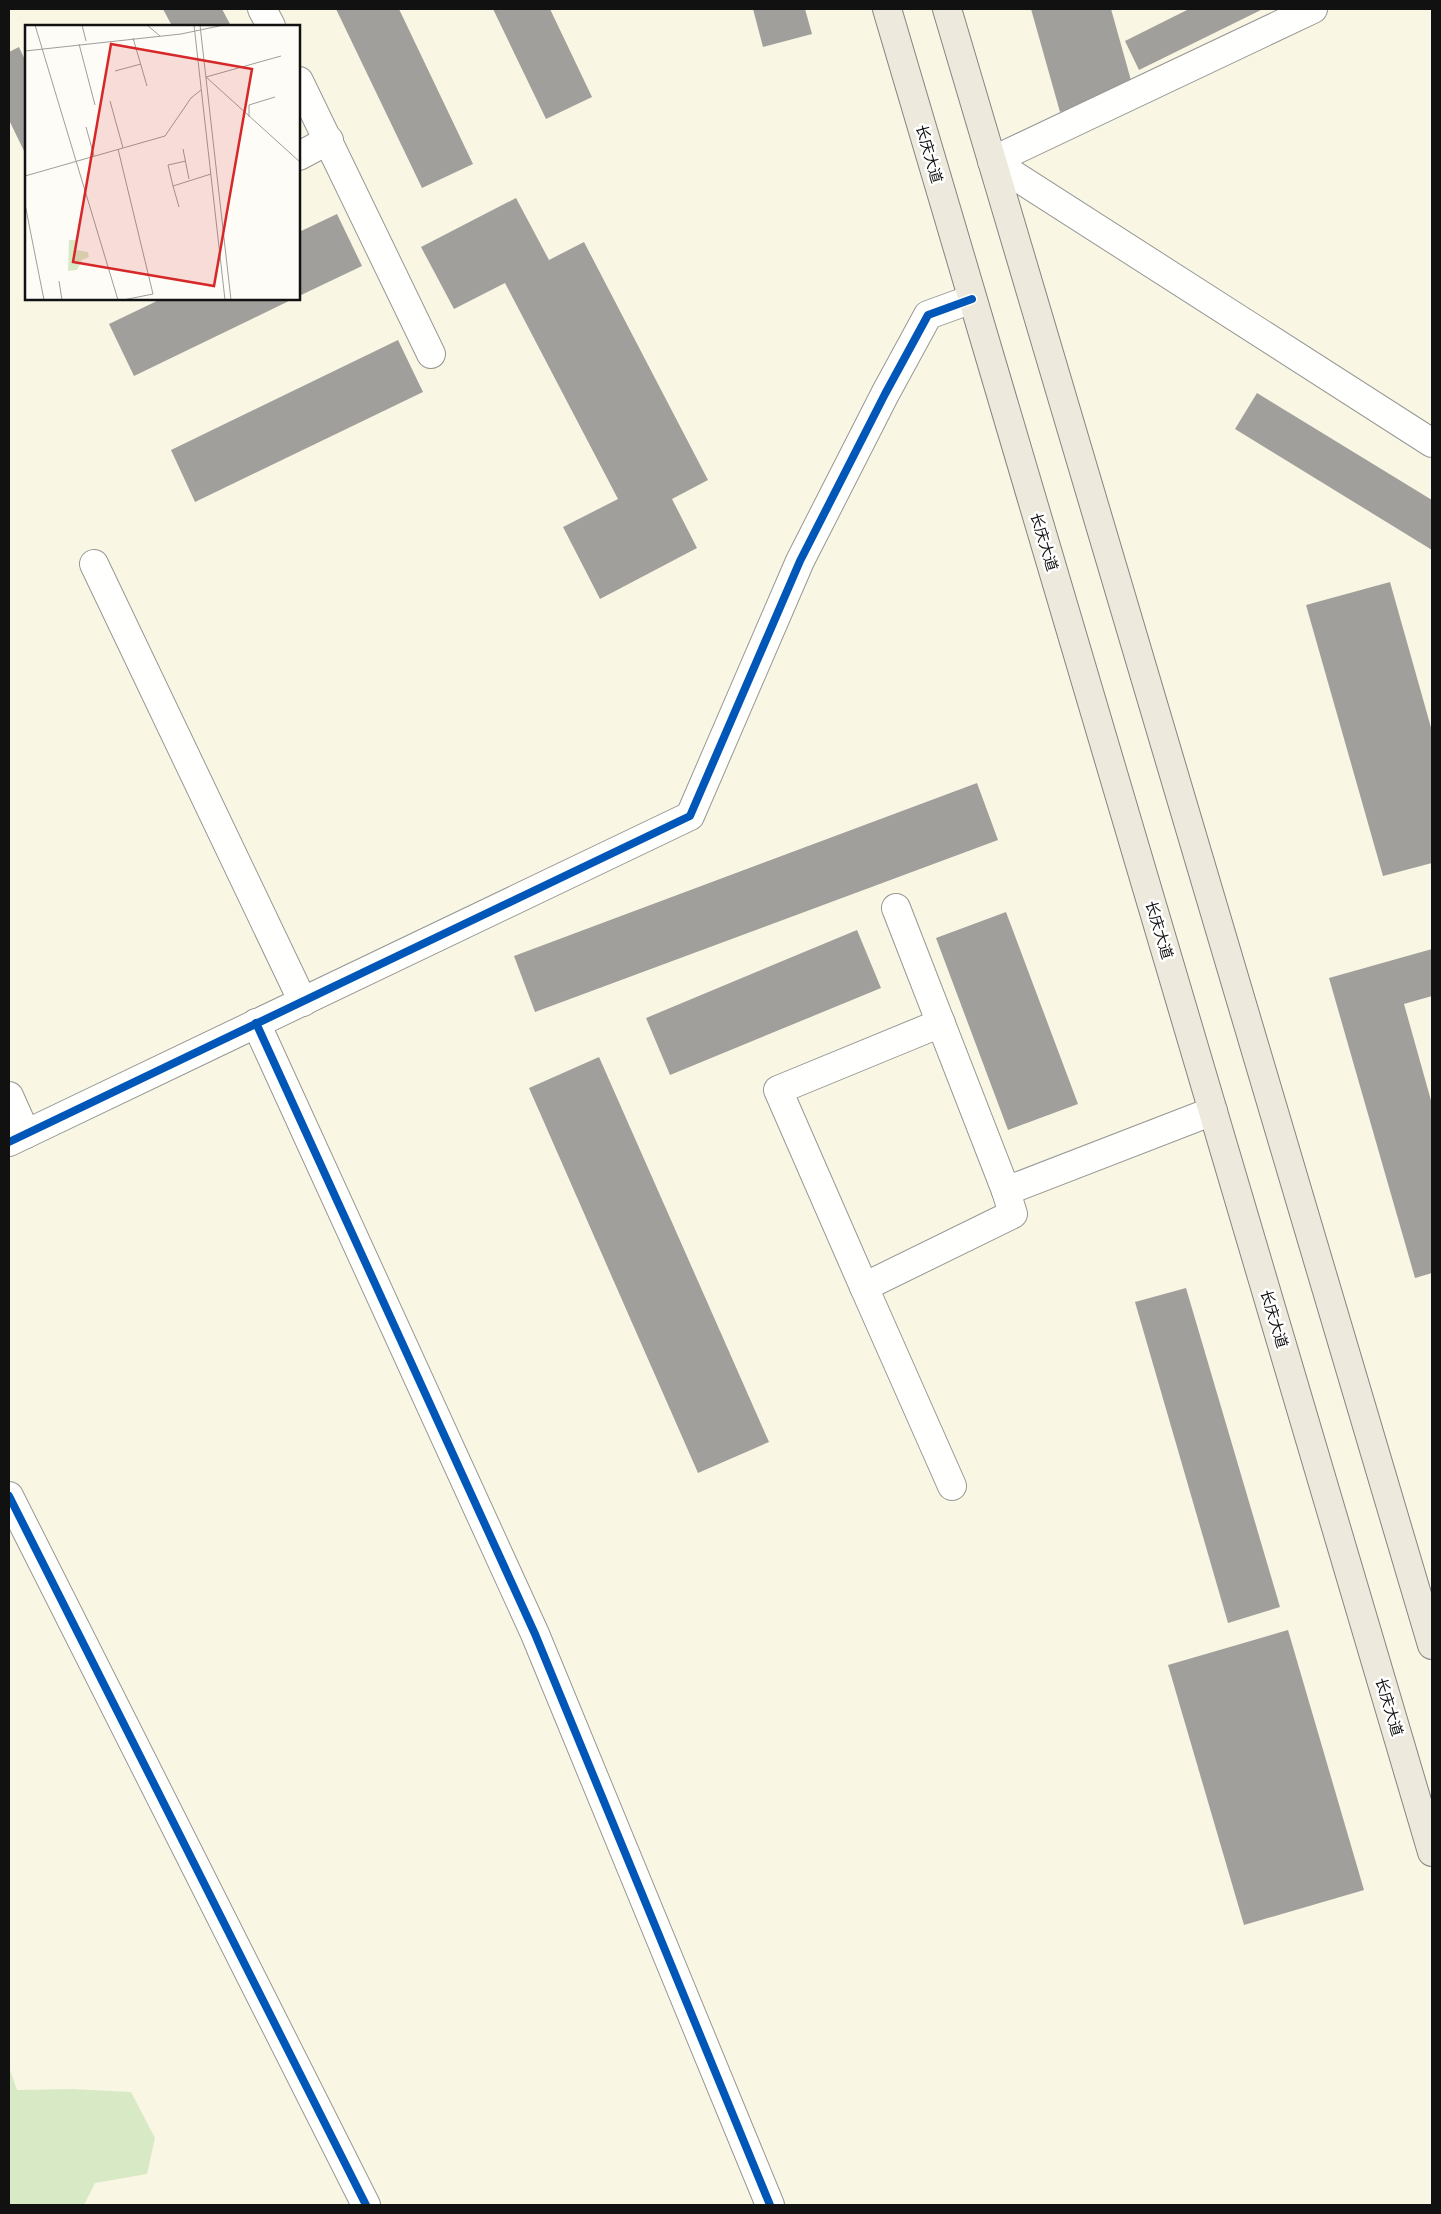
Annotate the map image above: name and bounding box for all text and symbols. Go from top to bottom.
inset map [25,25,300,300]
street label: 长庆大道 [912,122,947,185]
street label: 长庆大道 [1027,510,1062,573]
street label: 长庆大道 [1142,898,1177,961]
street label: 长庆大道 [1257,1287,1292,1350]
street label: 长庆大道 [1372,1675,1407,1738]

